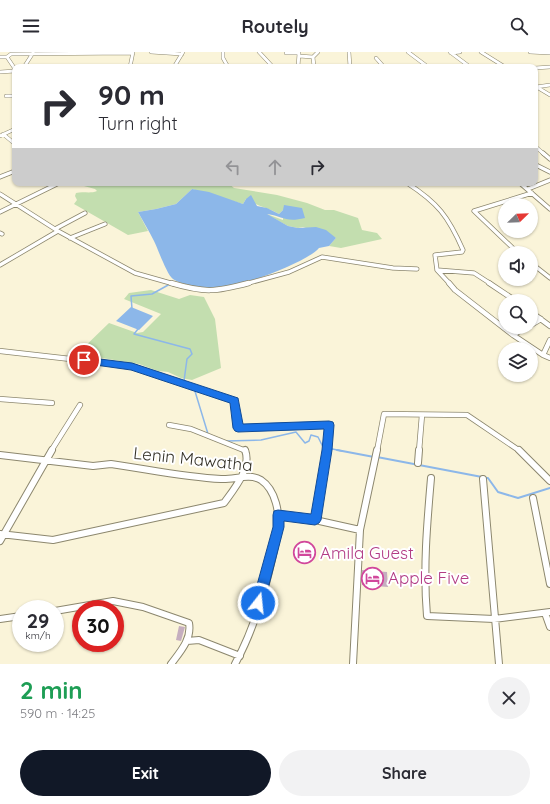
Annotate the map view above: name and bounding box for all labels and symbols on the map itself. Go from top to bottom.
north arrow [498,198,538,238]
pin [67,343,101,377]
street label: Lenin Mawatha [132,442,254,475]
hotel icon: Amila Guest [291,540,317,566]
place label: Amila Guest [320,542,414,563]
hotel icon: Apple Five [360,565,386,591]
place label: Apple Five [388,567,469,588]
position arrow [237,582,279,624]
speed limit sign: 30 [72,600,124,652]

